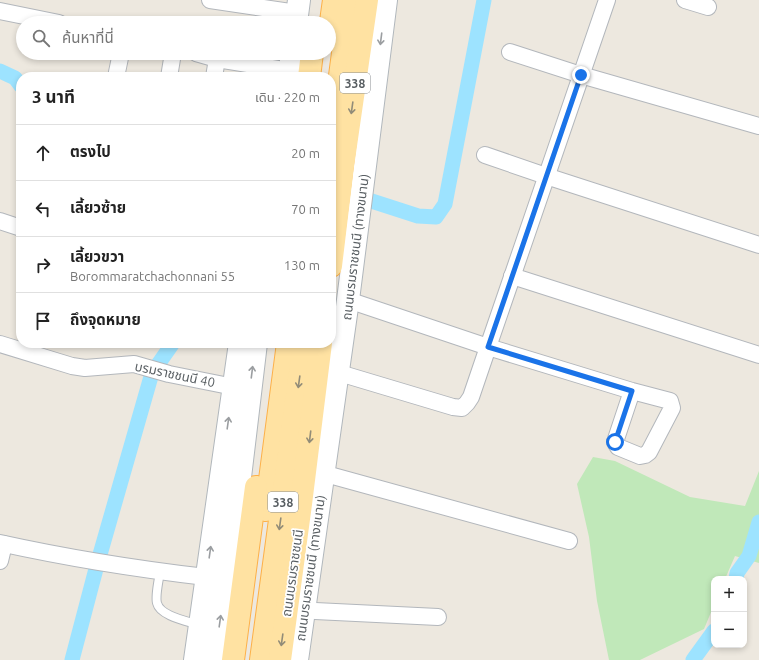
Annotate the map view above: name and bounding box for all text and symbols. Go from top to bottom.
search box [16,16,336,60]
icon: search [30,27,52,49]
text: ค้นหาที่นี่ [62,29,114,46]
one-way arrow [378,32,385,45]
route end [572,66,590,84]
road number: 338 [340,73,370,93]
text: 3 นาที [32,87,75,106]
text: เดิน · 220 m [255,90,320,104]
one-way arrow [348,101,356,114]
icon: ahead [32,142,54,164]
text: ตรงไป [70,143,111,160]
text: 20 m [291,146,320,160]
street label: ถนนบรมราชชนนี (ทางขนาน) [339,173,372,321]
icon: left [32,198,54,220]
text: เลี้ยวซ้าย [70,199,126,216]
text: 70 m [291,202,320,216]
text: เลี้ยวขวา [70,248,124,265]
icon: right [32,254,54,276]
text: 130 m [284,258,320,272]
text: Borommaratchachonnani 55 [70,269,235,283]
icon: arrive [32,310,54,332]
text: ถึงจุดหมาย [70,311,141,328]
street label: บรมราชชนนี 40 [134,359,216,389]
one-way arrow [248,366,256,379]
one-way arrow [295,375,303,388]
one-way arrow [224,417,232,430]
one-way arrow [306,430,313,443]
route start [606,433,624,451]
road number: 338 [268,492,298,512]
street label: ถนนบรมราชชนนี (ทางขนาน) [292,494,328,642]
one-way arrow [276,517,284,530]
street label: ถนนบรมราชชนนี [278,528,306,618]
one-way arrow [206,546,214,559]
map controls [711,576,747,648]
button: + [711,576,747,612]
button: − [711,612,747,648]
one-way arrow [217,615,224,628]
one-way arrow [278,633,286,646]

